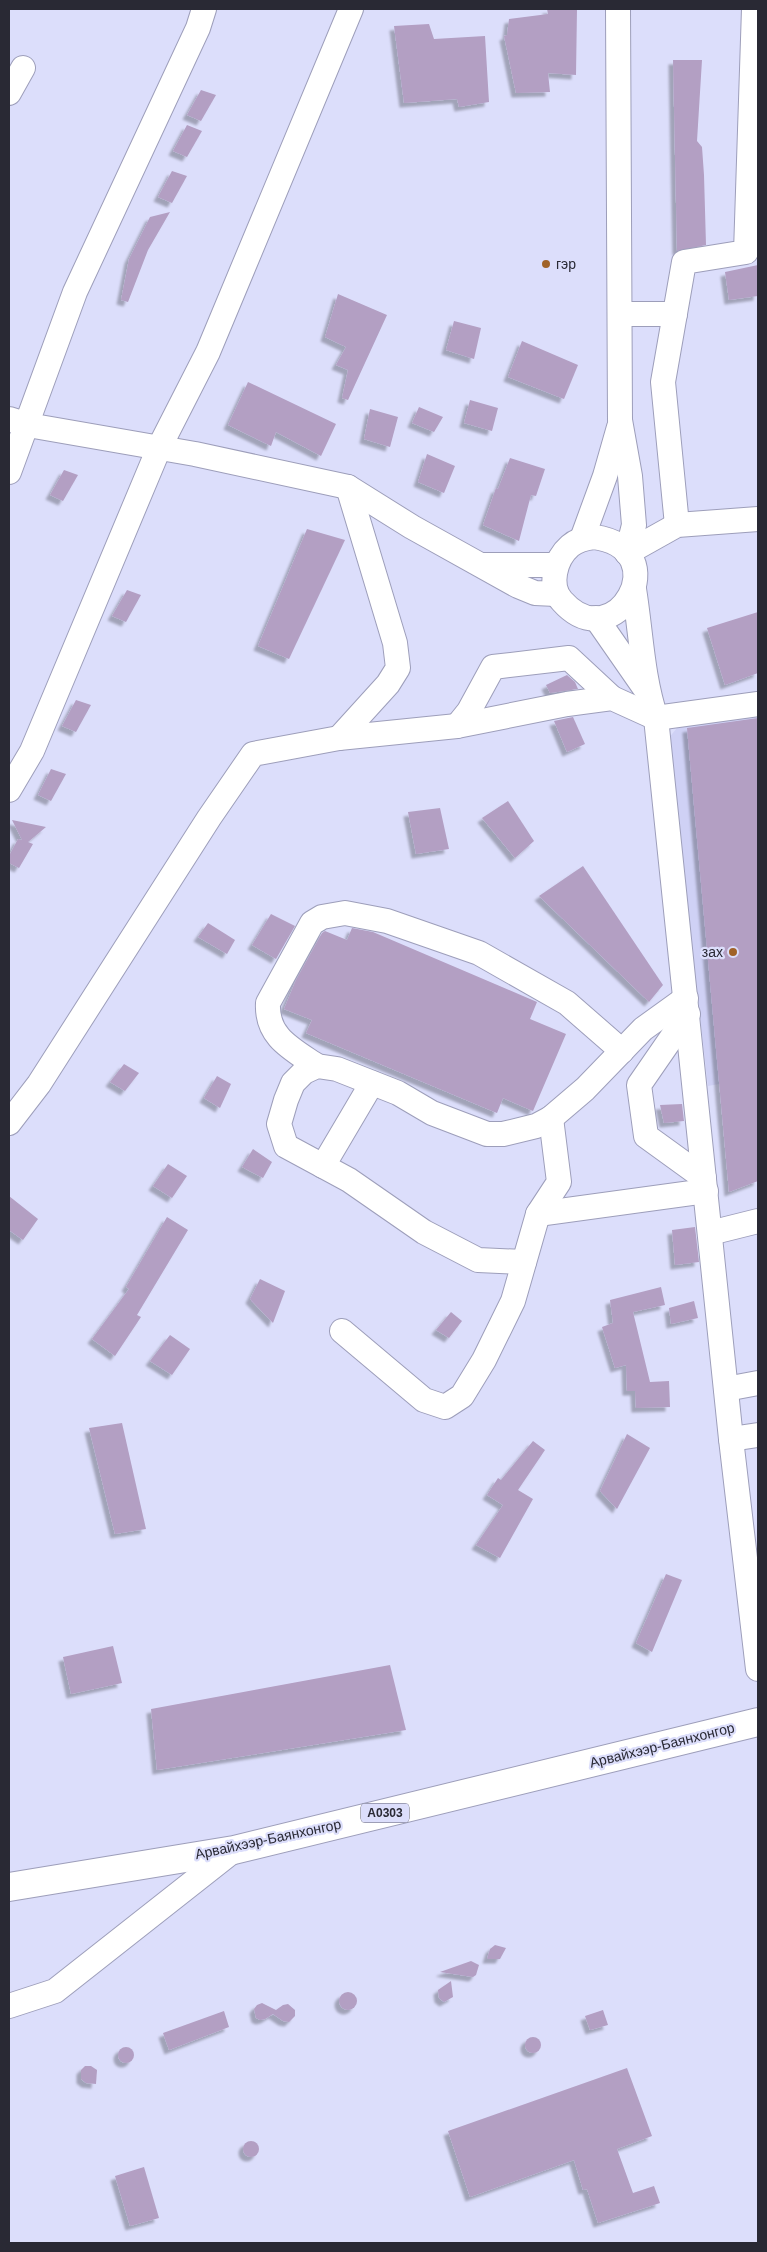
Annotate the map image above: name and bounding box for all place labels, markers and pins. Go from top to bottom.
place label: гэр [556,256,576,272]
marker: гэр [540,258,552,270]
place label: зах [702,944,723,960]
marker: зах [727,946,739,958]

